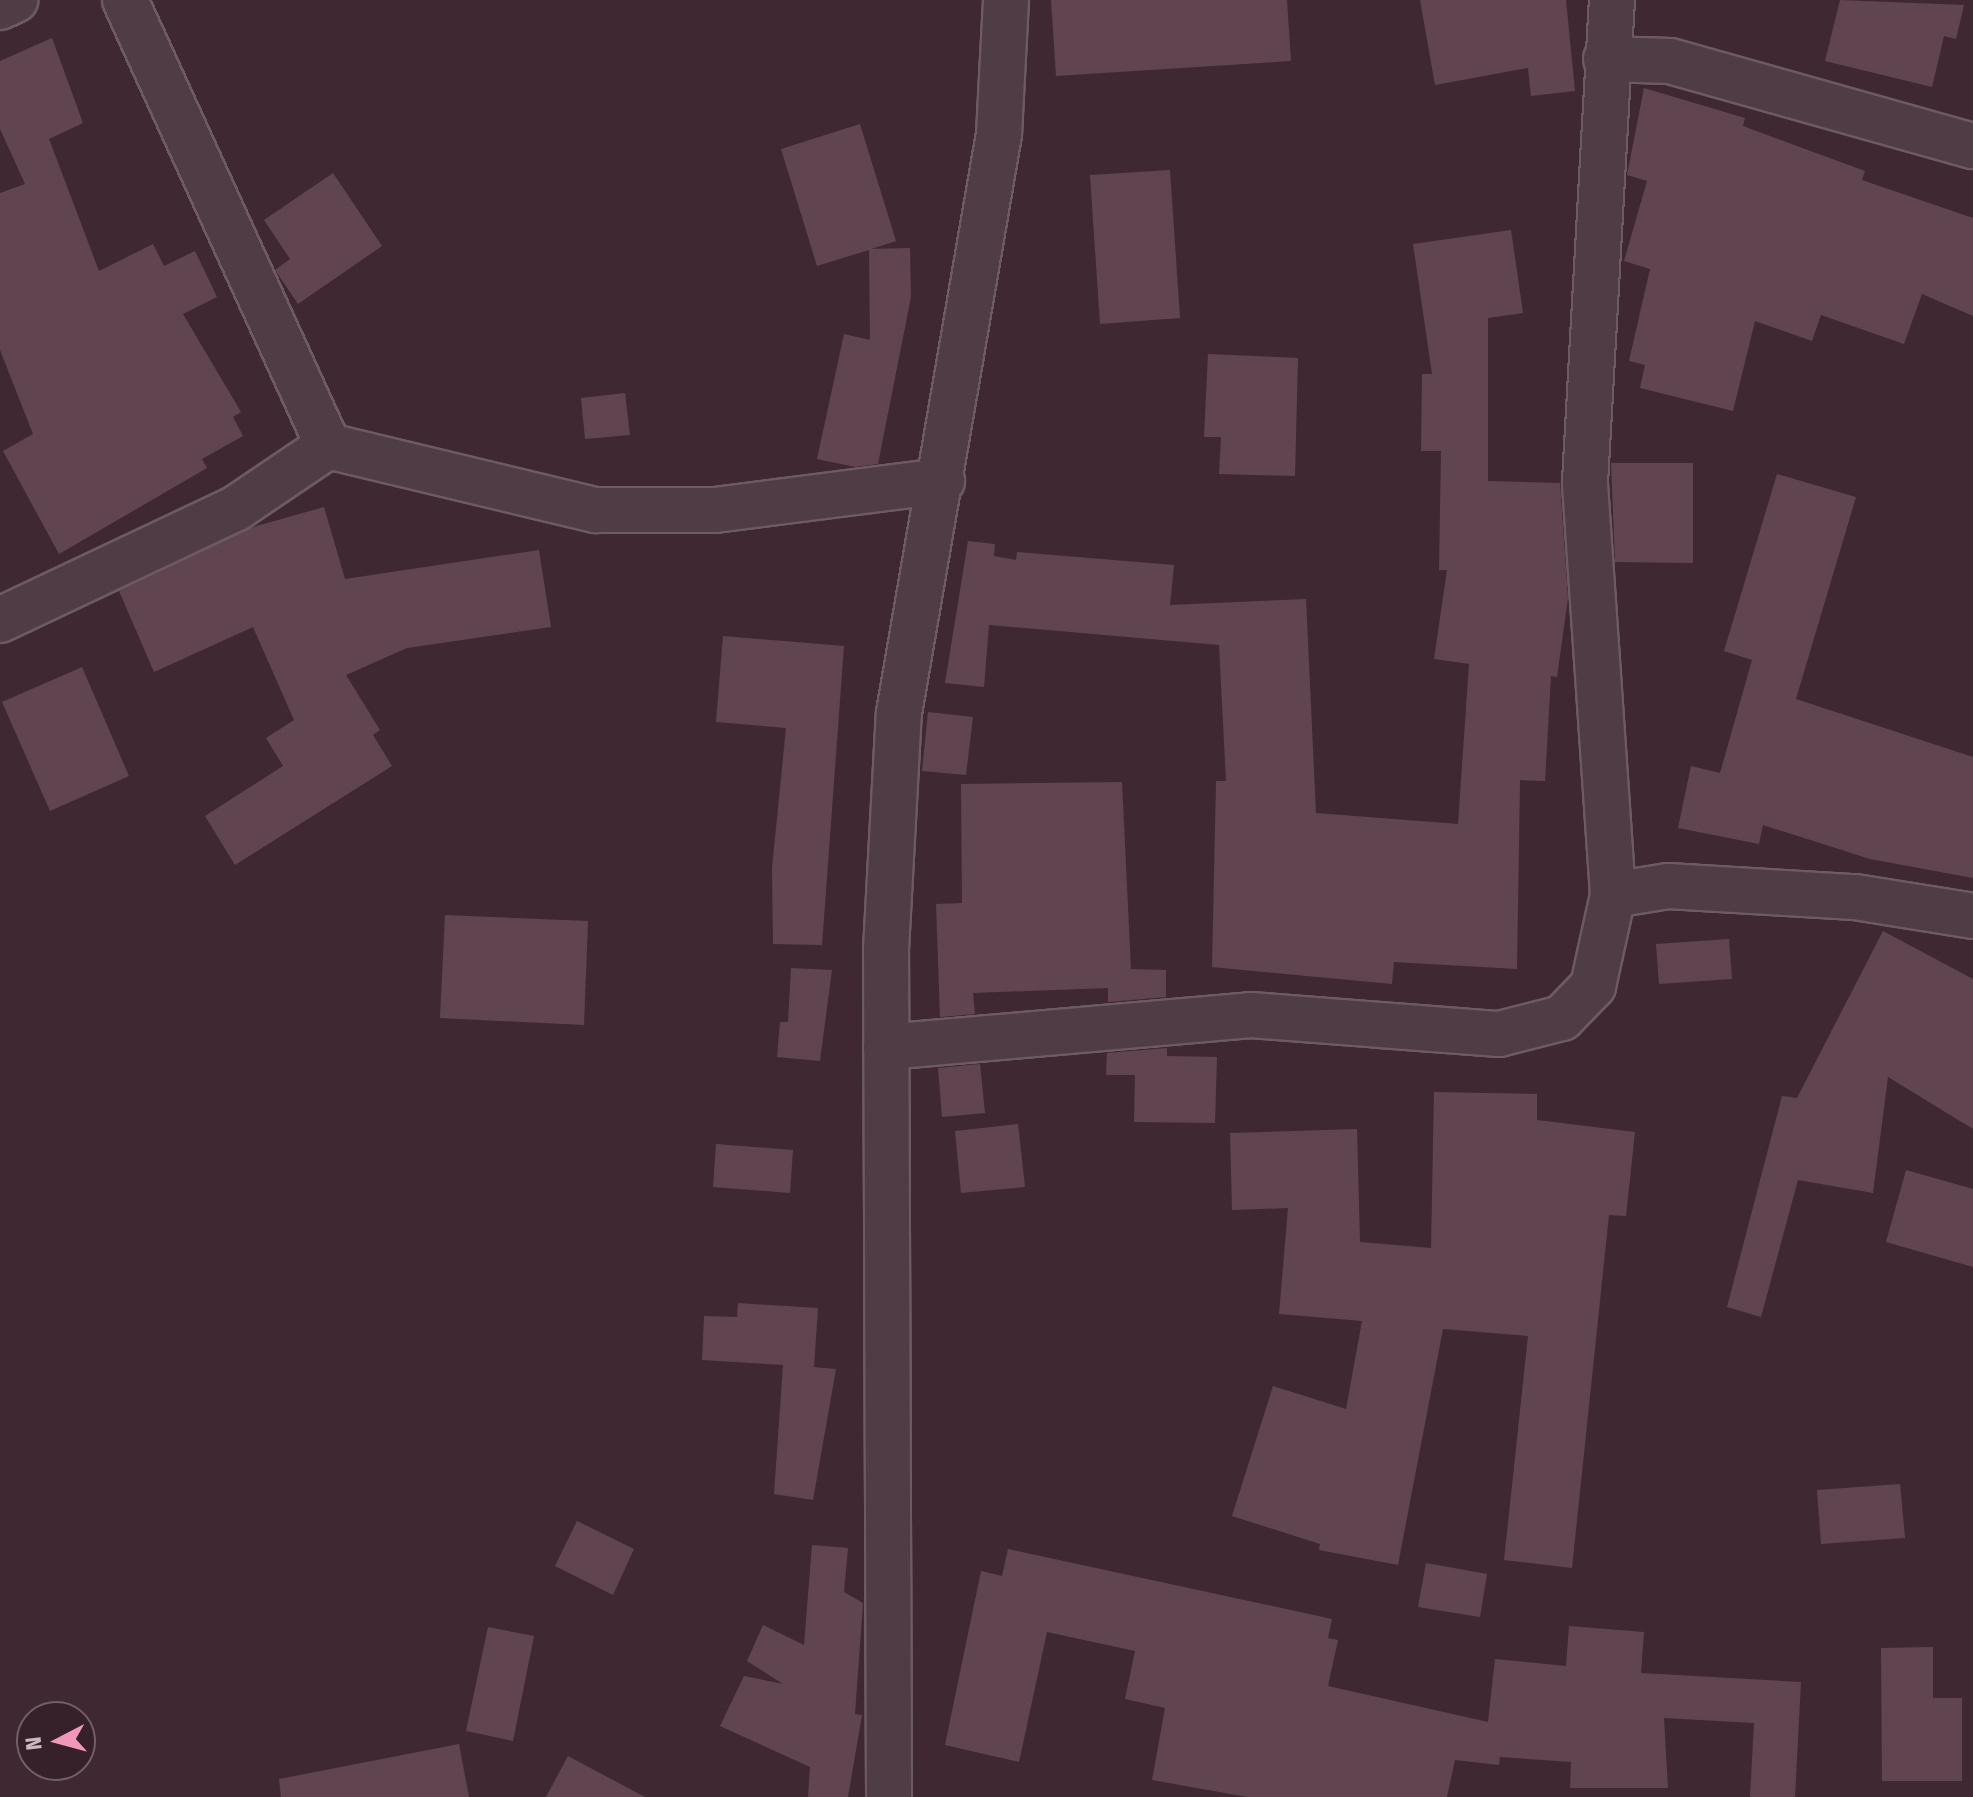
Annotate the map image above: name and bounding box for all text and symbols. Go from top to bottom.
north arrow [16,1701,96,1781]
text: N [20,1735,48,1751]

